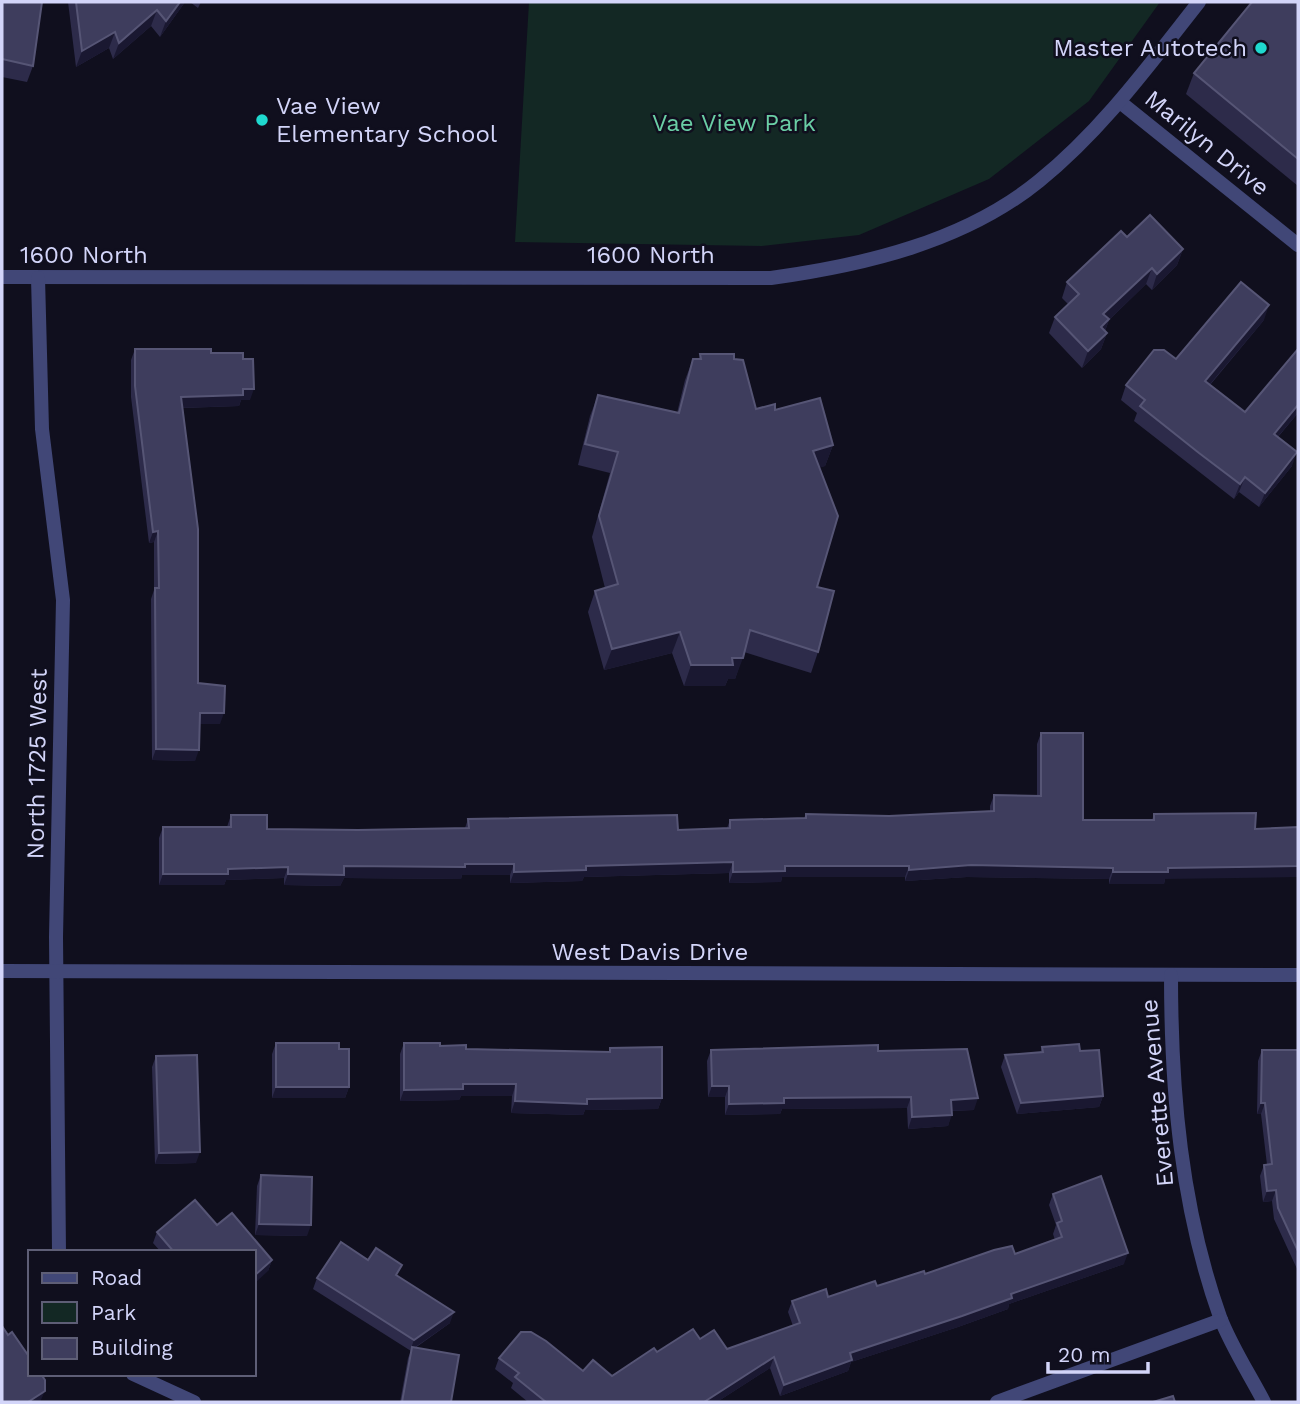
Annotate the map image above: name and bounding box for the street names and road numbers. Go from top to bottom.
street label: Marilyn Drive [1139,84,1275,202]
street label: 1600 North [20,241,148,269]
street label: 1600 North [587,241,715,269]
street label: North 1725 West [21,668,53,860]
street label: West Davis Drive [552,938,748,966]
street label: Everette Avenue [1135,998,1179,1188]

